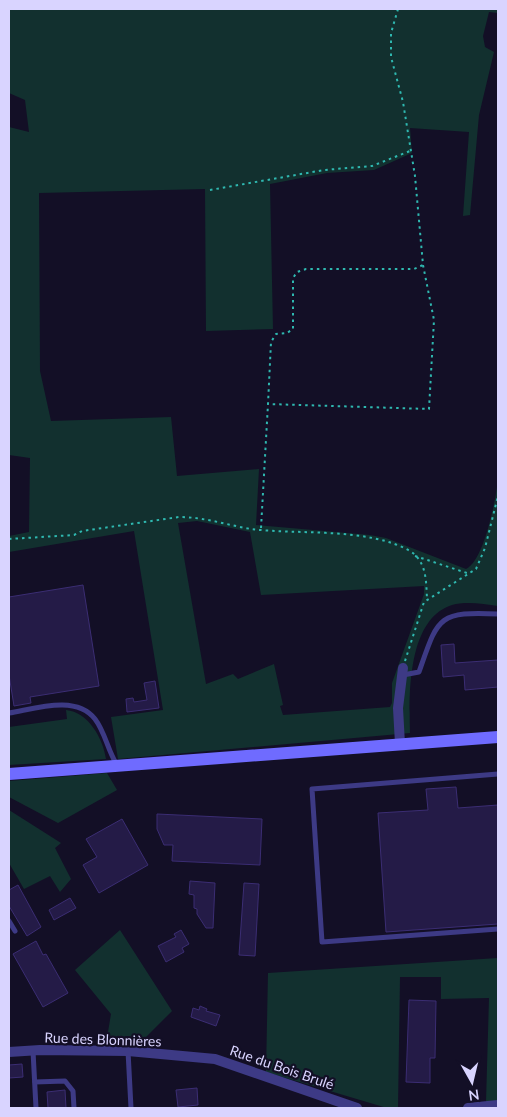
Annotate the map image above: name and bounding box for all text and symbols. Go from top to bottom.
street label: Rue des Blonnières [44,1028,162,1050]
street label: Rue du Bois Brulé [228,1041,336,1093]
north arrow [447,1057,497,1107]
text: N [467,1086,480,1105]

